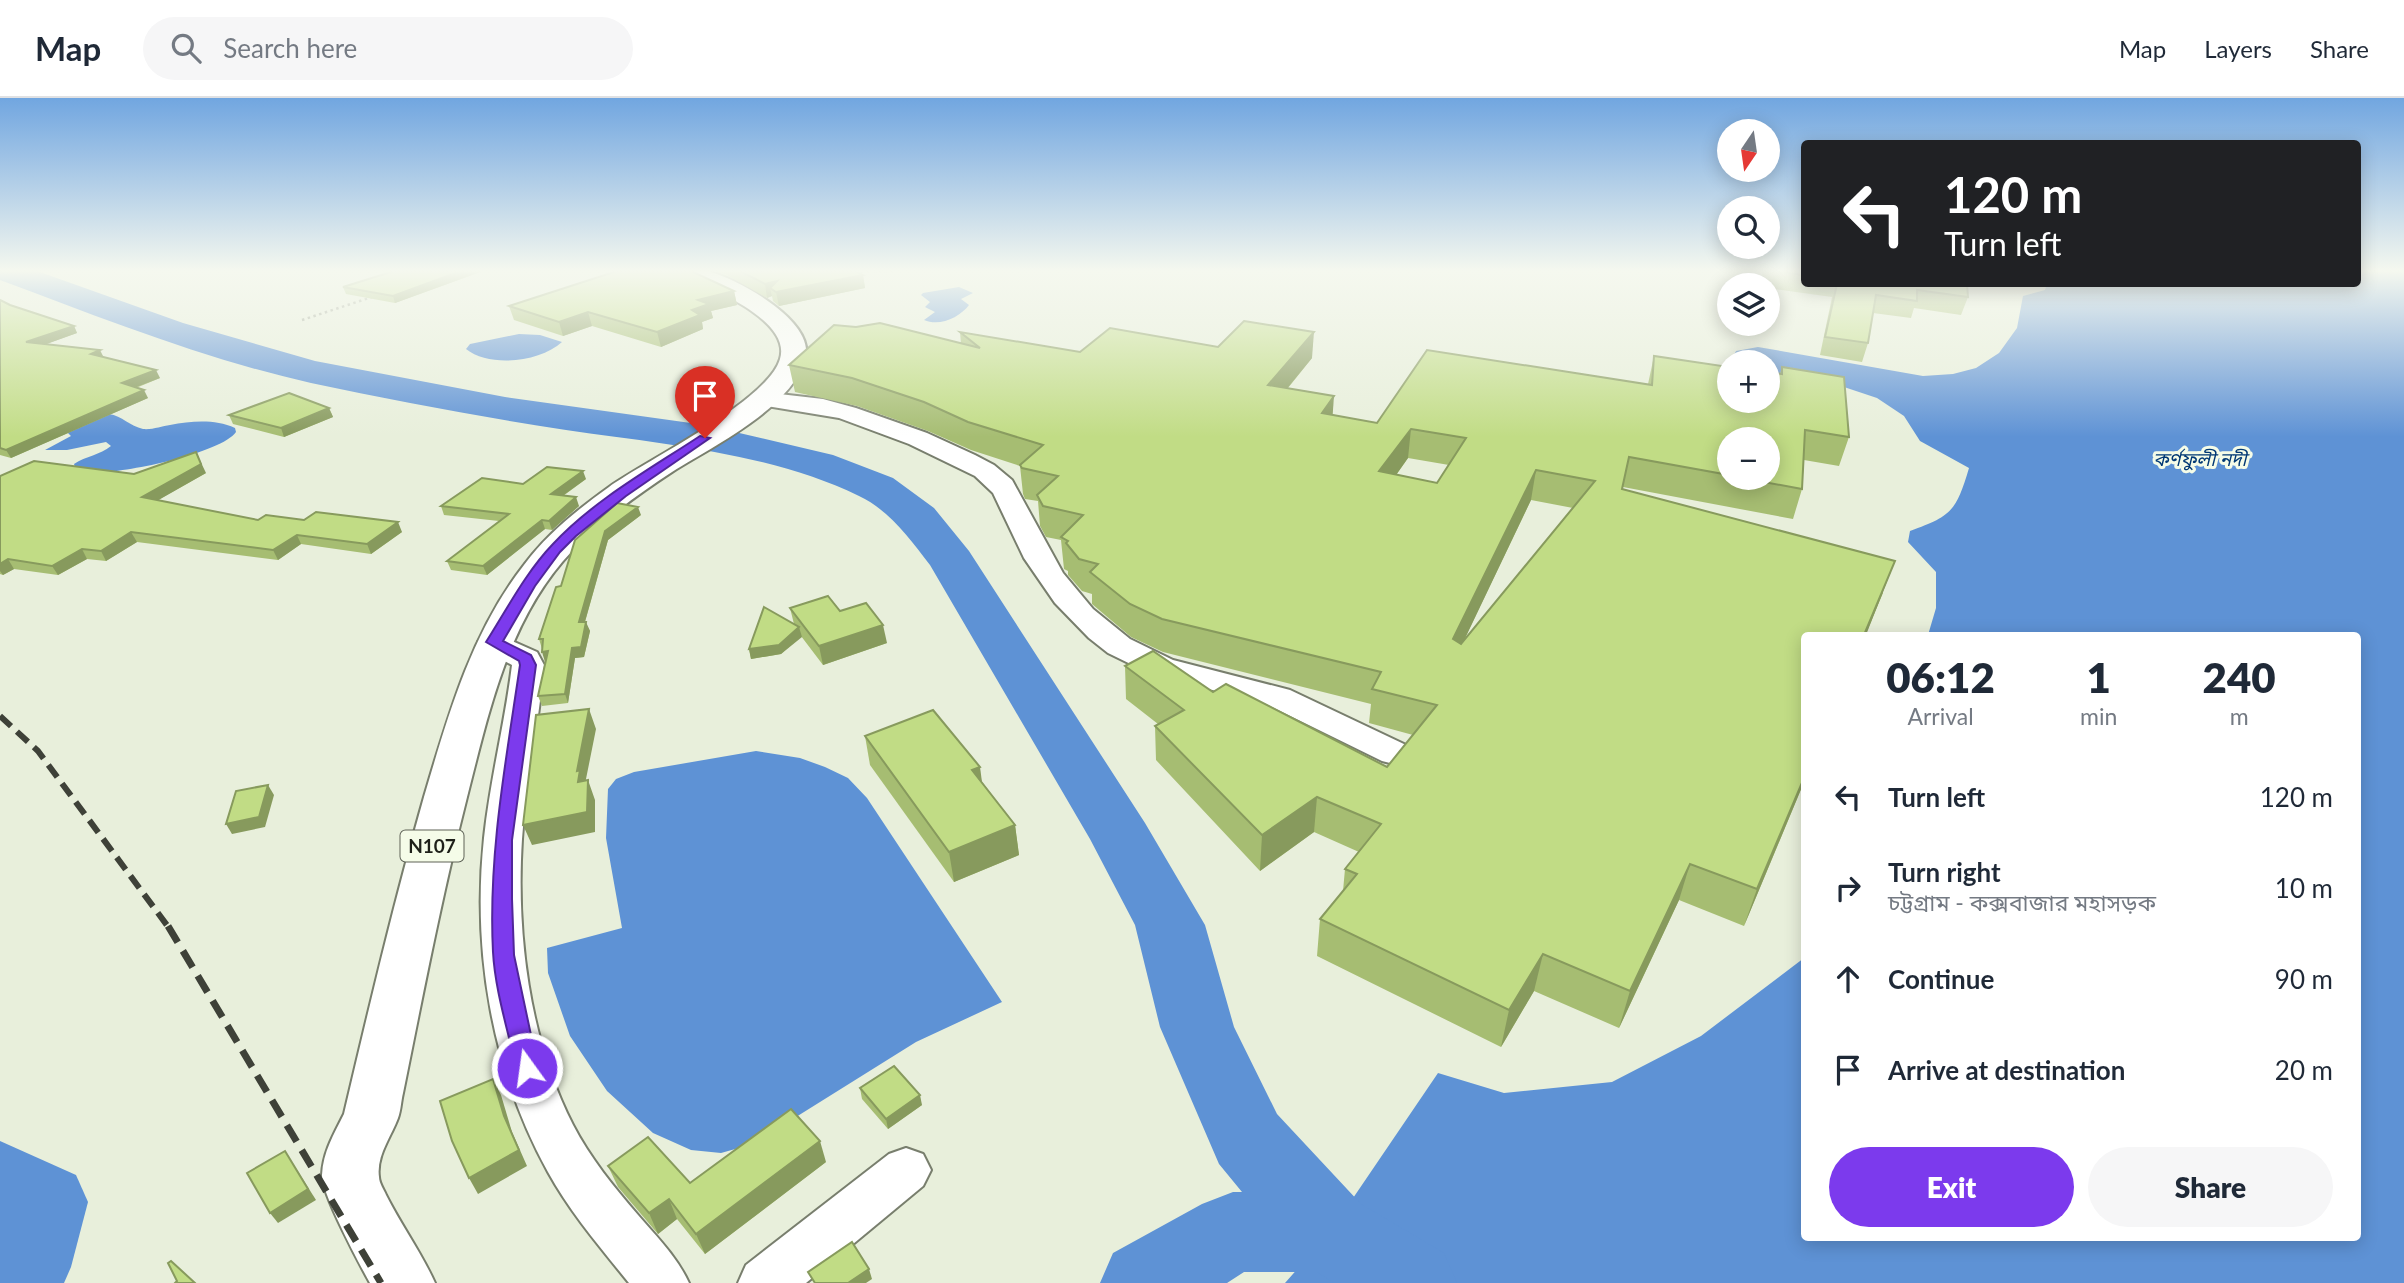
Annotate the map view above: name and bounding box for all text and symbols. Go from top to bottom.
search box [143,17,633,80]
text: Map [35,28,101,68]
icon: search [167,29,205,67]
text: Search here [223,32,357,64]
text: Map [2119,34,2166,63]
text: Layers [2204,34,2272,63]
text: Share [2310,34,2369,63]
north arrow [1717,119,1780,182]
map controls [1717,119,1780,490]
text: 120 m [1944,165,2082,223]
icon: left [1829,168,1920,259]
button: search [1717,196,1780,259]
text: Turn left [1944,224,2061,263]
button: layers [1717,273,1780,336]
button: + [1717,350,1780,413]
pin [675,366,735,438]
icon: arrive [686,377,724,415]
button: − [1717,427,1780,490]
water label: কর্ণফুলী নদী [2153,447,2251,471]
text: 06:12 [1886,652,1995,702]
text: 1 [2087,652,2111,702]
text: 240 [2203,652,2276,702]
text: Arrival [1907,702,1974,730]
text: min [2080,702,2117,730]
text: m [2230,702,2249,730]
icon: left [1829,778,1867,816]
text: Turn left [1888,781,1985,813]
text: 120 m [2260,781,2333,813]
road number: N107 [400,831,464,862]
text: Turn right [1888,856,2001,888]
icon: right [1829,869,1867,907]
text: 10 m [2275,872,2333,904]
text: চট্টগ্রাম - কক্সবাজার মহাসড়ক [1888,888,2156,916]
icon: ahead [1829,960,1867,998]
text: Continue [1888,963,1994,995]
text: 90 m [2275,963,2333,995]
position arrow [490,1031,564,1105]
icon: arrive [1829,1051,1867,1089]
text: Arrive at destination [1888,1054,2125,1086]
text: 20 m [2275,1054,2333,1086]
button: Exit [1829,1147,2074,1227]
button: Share [2088,1147,2333,1227]

